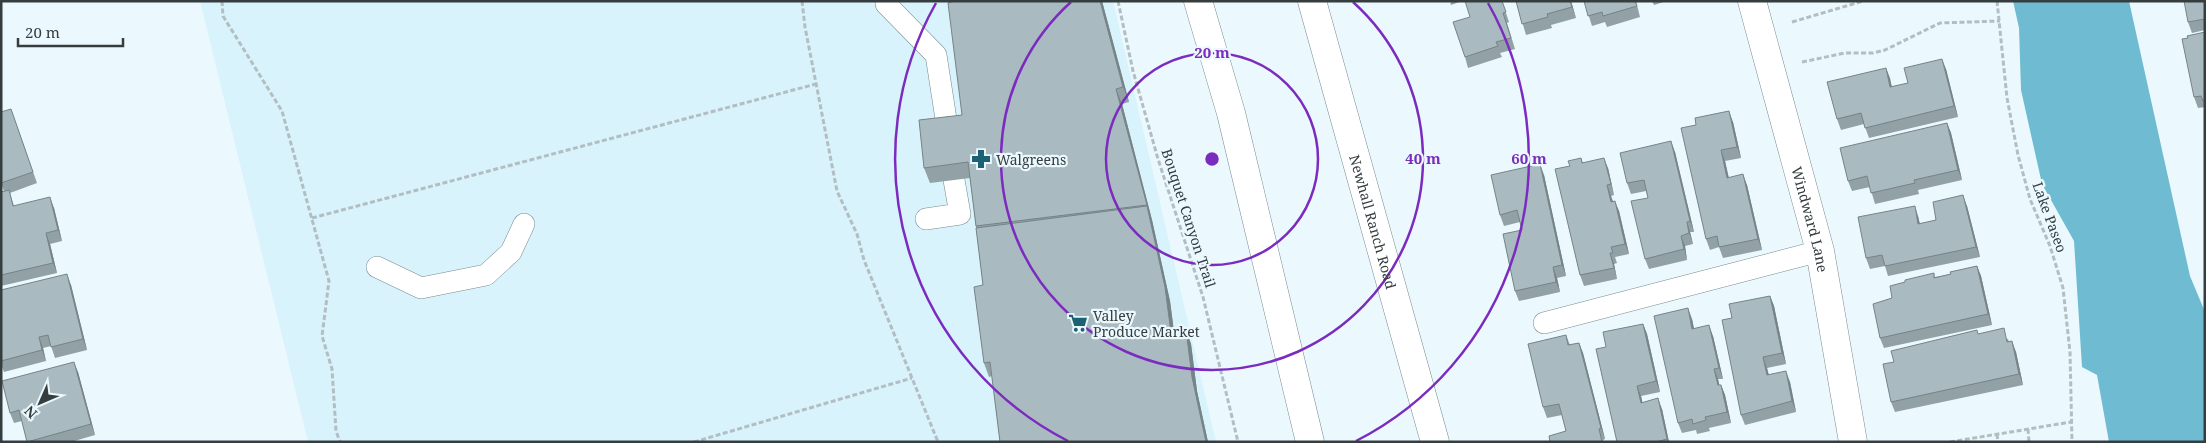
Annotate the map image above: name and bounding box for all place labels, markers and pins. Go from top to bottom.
pharmacy icon: Walgreens [970,148,992,170]
place label: Walgreens [996,150,1066,169]
centre of rings [1203,150,1221,168]
place label: Valley Produce Market [1093,306,1200,341]
supermarket icon: Valley Produce Market [1067,312,1089,334]

